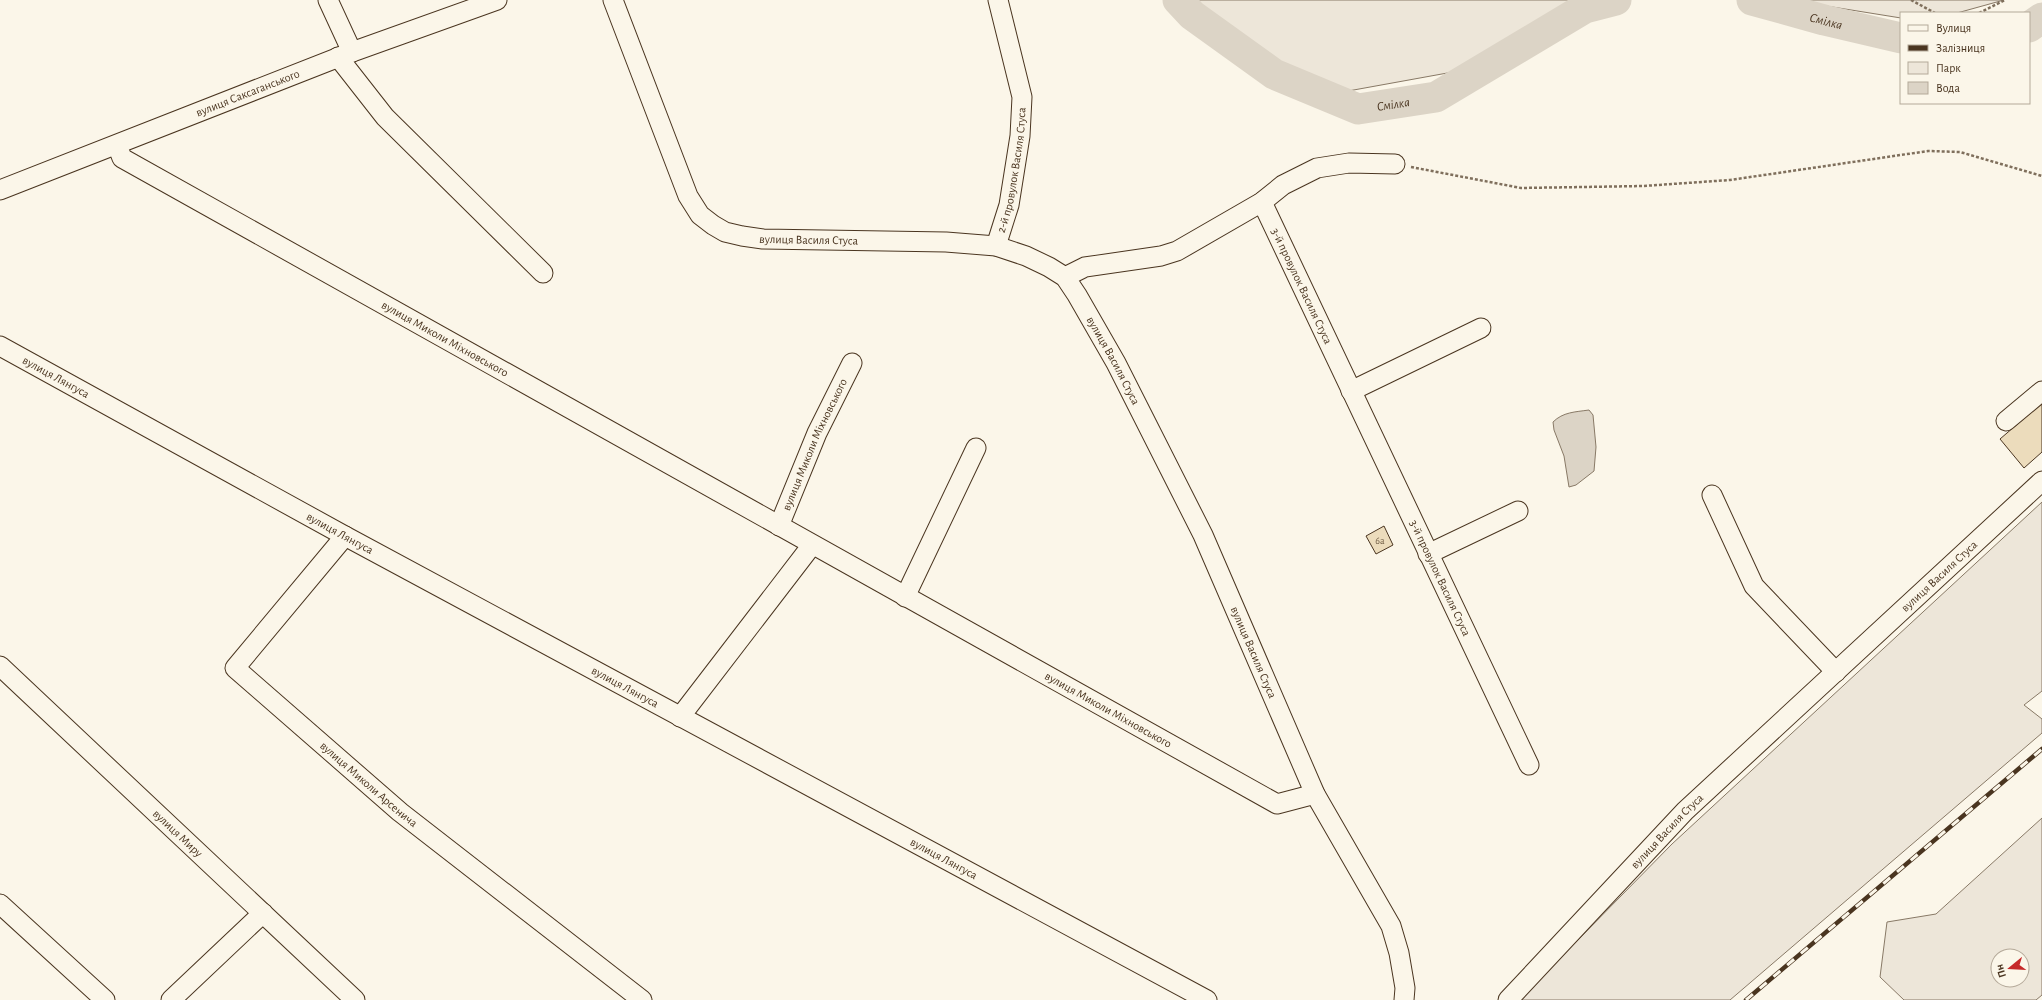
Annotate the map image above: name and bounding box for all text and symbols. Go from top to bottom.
water label: Смілка [1808,11,1844,32]
legend [1900,12,2030,104]
text: Вулиця [1936,22,1971,35]
text: Залізниця [1936,42,1985,54]
text: Парк [1936,62,1961,74]
street label: вулиця Саксаганського [194,67,301,119]
text: Вода [1936,82,1960,94]
water label: Смілка [1376,96,1411,114]
street label: 2-й провулок Василя Стуса [995,106,1028,234]
street label: 3-й провулок Василя Стуса [1269,226,1335,346]
street label: вулиця Василя Стуса [759,233,859,247]
street label: вулиця Миколи Міхновського [380,298,511,379]
street label: вулиця Василя Стуса [1085,314,1142,407]
street label: вулиця Лянгуса [21,354,92,400]
street label: вулиця Миколи Міхновського [780,376,849,512]
street label: вулиця Лянгуса [304,510,376,556]
street label: 3-й провулок Василя Стуса [1408,518,1473,638]
house number: 6а [1375,536,1385,546]
street label: вулиця Василя Стуса [1899,538,1980,614]
street label: вулиця Василя Стуса [1229,605,1279,700]
street label: вулиця Лянгуса [590,664,661,710]
street label: вулиця Миколи Міхновського [1043,669,1174,750]
street label: вулиця Миколи Арсенича [318,739,420,829]
street label: вулиця Василя Стуса [1628,791,1706,871]
street label: вулиця Миру [151,807,205,860]
street label: вулиця Лянгуса [908,835,980,882]
north arrow [1990,948,2030,988]
text: Пн [1994,963,2008,979]

